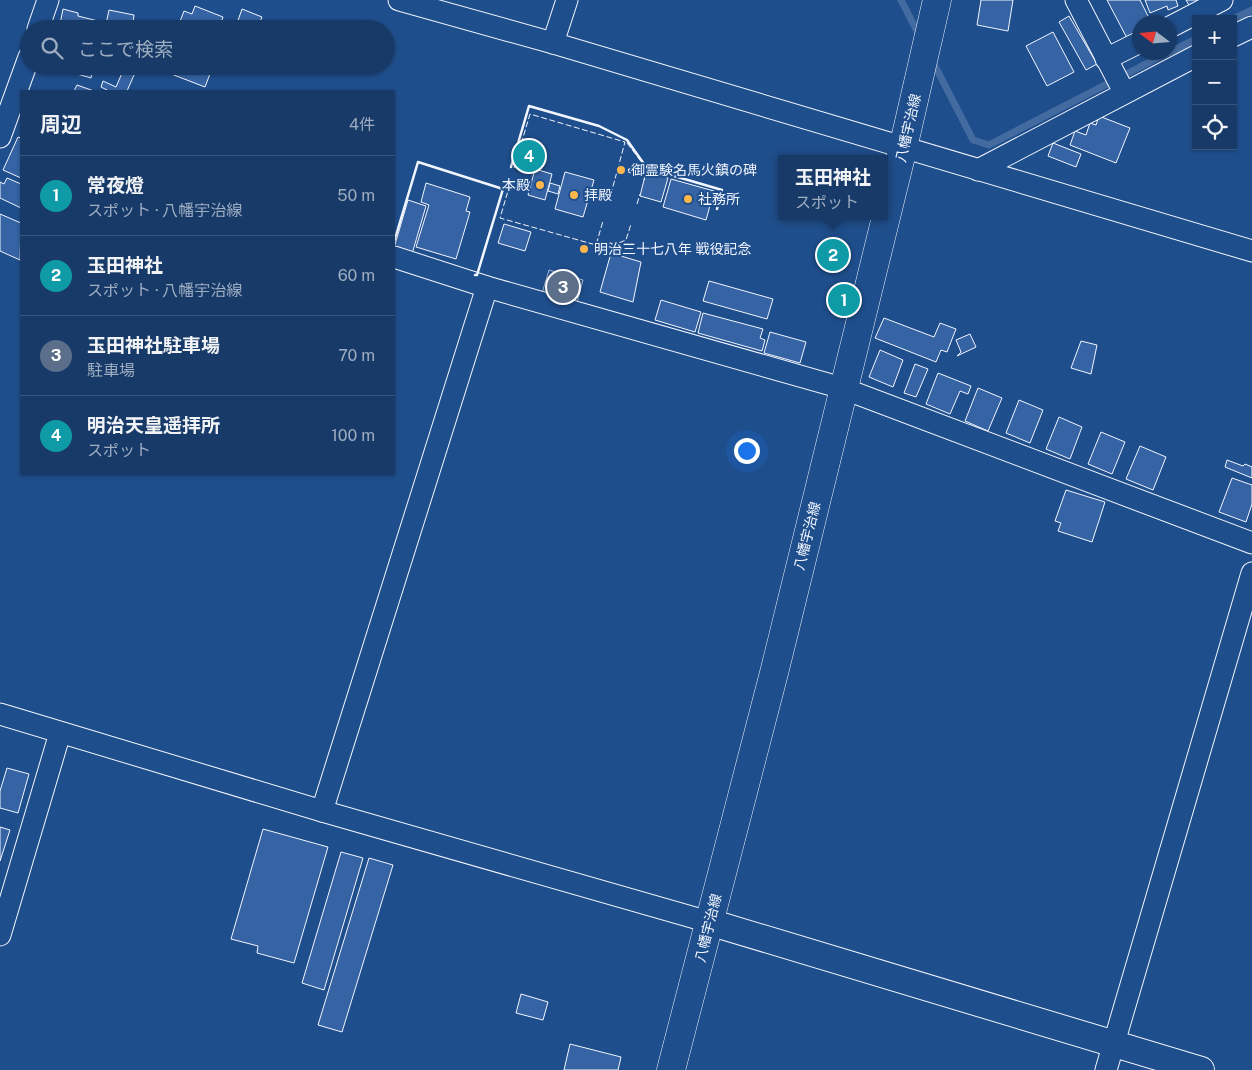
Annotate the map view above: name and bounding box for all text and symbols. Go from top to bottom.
north arrow [1132,15,1177,60]
map controls [1192,15,1237,150]
button: + [1192,15,1237,60]
search box [20,20,395,75]
icon: search [38,34,66,62]
text: ここで検索 [78,38,173,60]
button: − [1192,60,1237,105]
street label: 八幡宇治線 [892,92,924,164]
button: locate [1192,105,1237,150]
text: 周辺 [40,112,82,137]
text: 4件 [349,115,375,134]
pin: 4 [513,137,545,175]
popup [778,155,888,220]
place label: 御霊験名馬火鎮の碑 [631,162,757,178]
marker: 御霊験名馬火鎮の碑 [615,164,627,176]
text: 玉田神社 [795,166,871,188]
text: 常夜燈 [87,174,144,196]
place label: 本殿 [502,177,530,193]
marker: 本殿 [534,179,546,191]
text: 1 [53,186,59,205]
text: 50 m [337,186,375,205]
place label: 拝殿 [584,187,612,203]
marker: 拝殿 [568,189,580,201]
place label: 社務所 [698,191,740,207]
marker: 社務所 [682,193,694,205]
text: スポット [795,193,859,212]
text: スポット · 八幡宇治線 [87,201,242,220]
pin: 2 [817,236,849,274]
place label: 明治三十七八年 戦役記念 [594,241,751,257]
marker: 明治三十七八年 戦役記念 [578,243,590,255]
text: 玉田神社 [87,254,163,276]
text: 2 [51,266,61,285]
text: 60 m [338,266,375,285]
pin: 3 [547,268,579,306]
text: スポット · 八幡宇治線 [87,281,242,300]
pin: 1 [828,281,860,319]
text: 玉田神社駐車場 [87,334,220,356]
text: 3 [51,346,61,365]
text: 70 m [338,346,375,365]
text: 駐車場 [87,361,135,380]
text: 明治天皇遥拝所 [87,414,220,436]
text: 4 [51,426,61,445]
text: 100 m [331,426,375,445]
your location [734,438,760,464]
text: スポット [87,441,151,460]
street label: 八幡宇治線 [791,500,823,572]
street label: 八幡宇治線 [692,892,724,964]

